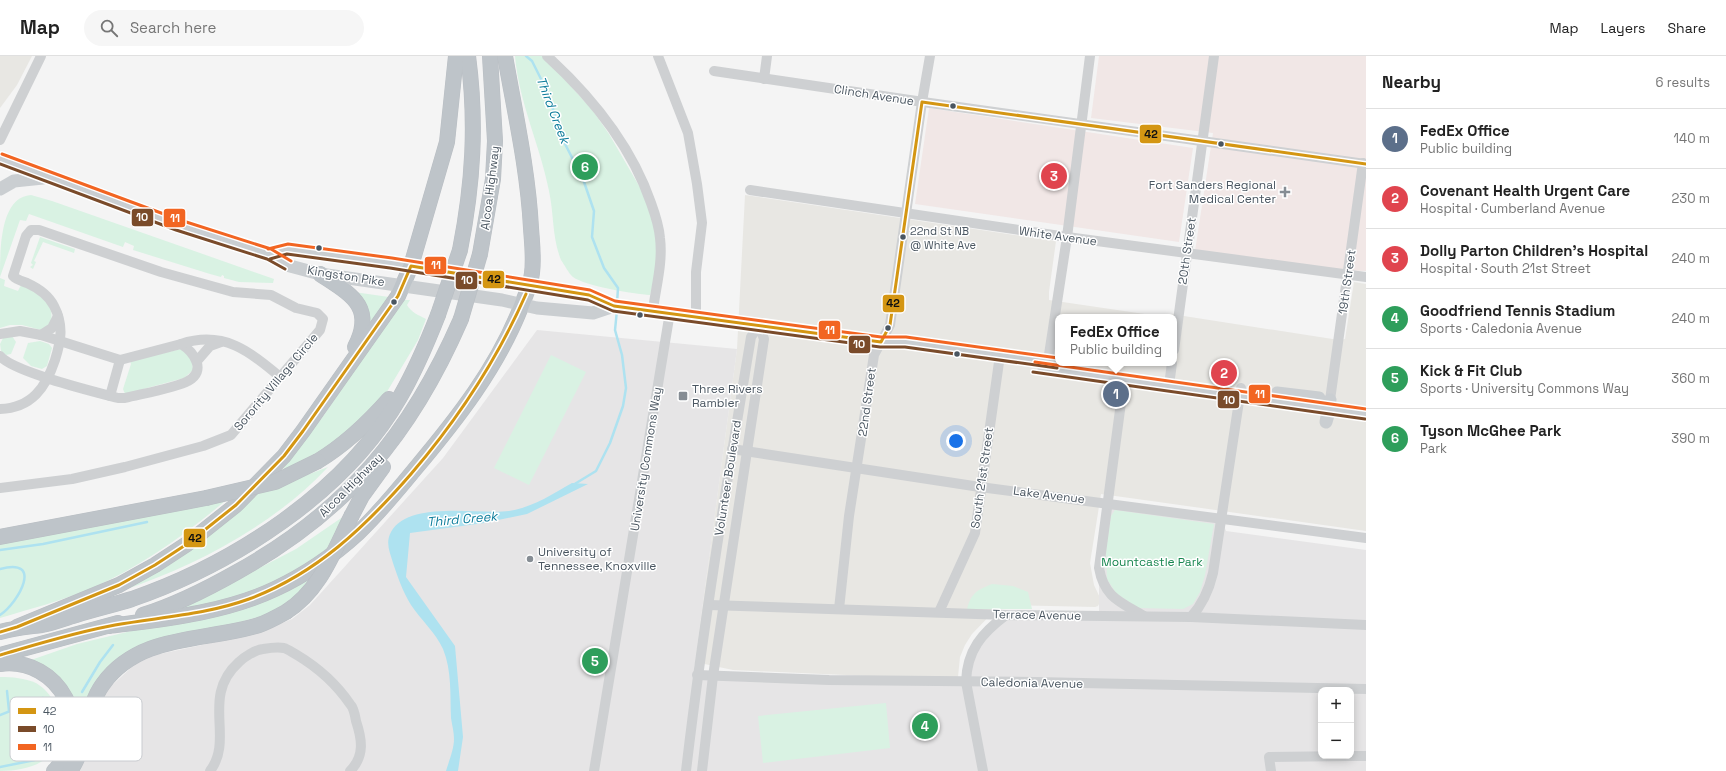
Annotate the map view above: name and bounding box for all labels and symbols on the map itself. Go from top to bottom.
water label: Third Creek [532,74,574,148]
street label: Clinch Avenue [833,81,915,109]
unlabelled marker [948,101,958,111]
line badge: 42 [1139,124,1162,144]
text: 42 [1144,127,1158,141]
unlabelled marker [1216,139,1226,149]
street label: Alcoa Highway [477,145,503,231]
pin: 6 [572,152,598,182]
pin: 3 [1041,161,1067,191]
place label: Fort Sanders Regional Medical Center [1149,177,1276,207]
marker: Fort Sanders Regional Medical Center [1279,186,1291,198]
line badge: 10 [131,208,154,227]
line badge: 11 [163,208,186,228]
text: 10 [136,210,148,224]
text: 11 [170,211,180,225]
street label: 20th Street [1174,216,1200,286]
street label: White Avenue [1018,223,1098,249]
place label: 22nd St NB @ White Ave [910,224,976,252]
marker: 22nd St NB @ White Ave [898,232,908,242]
unlabelled marker [314,243,324,253]
street label: 19th Street [1335,249,1359,315]
line badge: 11 [424,256,447,275]
text: 11 [431,258,441,272]
street label: Kingston Pike [306,262,386,290]
line badge: 42 [482,270,505,289]
line badge: 10 [455,271,478,290]
text: 42 [487,272,501,286]
text: 10 [461,273,473,287]
line badge: 42 [882,294,905,313]
text: 42 [886,296,900,310]
unlabelled marker [389,297,399,307]
unlabelled marker [635,310,645,320]
line badge: 11 [818,320,841,340]
text: 11 [825,323,835,337]
unlabelled marker [883,323,893,333]
street label: Sorority Village Circle [230,330,322,434]
line badge: 10 [848,335,871,354]
text: 10 [853,337,865,351]
unlabelled marker [952,349,962,359]
pin: 2 [1211,358,1237,388]
street label: 22nd Street [854,367,880,437]
pin: 1 [1103,379,1129,409]
place label: Three Rivers Rambler [692,381,763,411]
line badge: 11 [1248,384,1271,404]
street label: University Commons Way [627,386,665,532]
text: 11 [1255,387,1265,401]
marker: Three Rivers Rambler [677,390,689,402]
line badge: 10 [1217,390,1240,409]
text: 10 [1223,393,1235,407]
street label: Volunteer Boulevard [711,419,745,537]
street label: South 21st Street [967,426,997,530]
your location [946,431,966,451]
street label: Alcoa Highway [315,449,387,521]
street label: Lake Avenue [1012,483,1086,507]
water label: Third Creek [426,507,500,531]
line badge: 42 [183,528,206,548]
text: 42 [188,531,202,545]
place label: University of Tennessee, Knoxville [538,544,656,574]
marker: University of Tennessee, Knoxville [525,554,535,564]
park label: Mountcastle Park [1101,554,1203,570]
street label: Terrace Avenue [993,606,1081,624]
pin: 5 [582,646,608,676]
street label: Caledonia Avenue [981,674,1083,692]
legend [10,697,142,761]
text: 42 [43,704,57,718]
pin: 4 [912,711,938,741]
text: 10 [43,722,55,736]
text: 11 [43,740,52,754]

